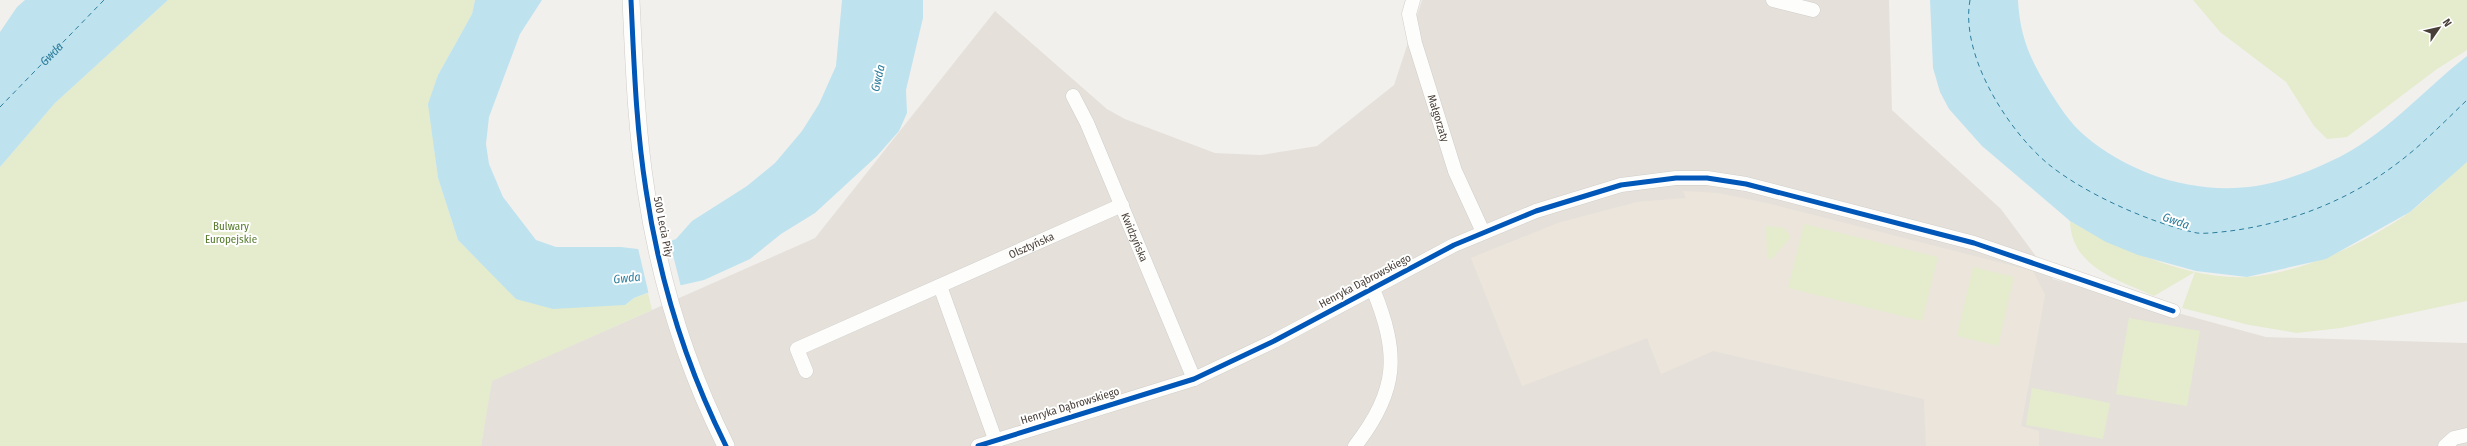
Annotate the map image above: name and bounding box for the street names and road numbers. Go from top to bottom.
street label: Małgorzaty [1425,93,1452,144]
street label: 500 Lecia Piły [651,196,675,258]
street label: Kwidzyńska [1119,211,1151,263]
street label: Olsztyńska [1007,229,1056,261]
street label: Henryka Dąbrowskiego [1317,251,1413,311]
street label: Henryka Dąbrowskiego [1019,385,1121,427]

